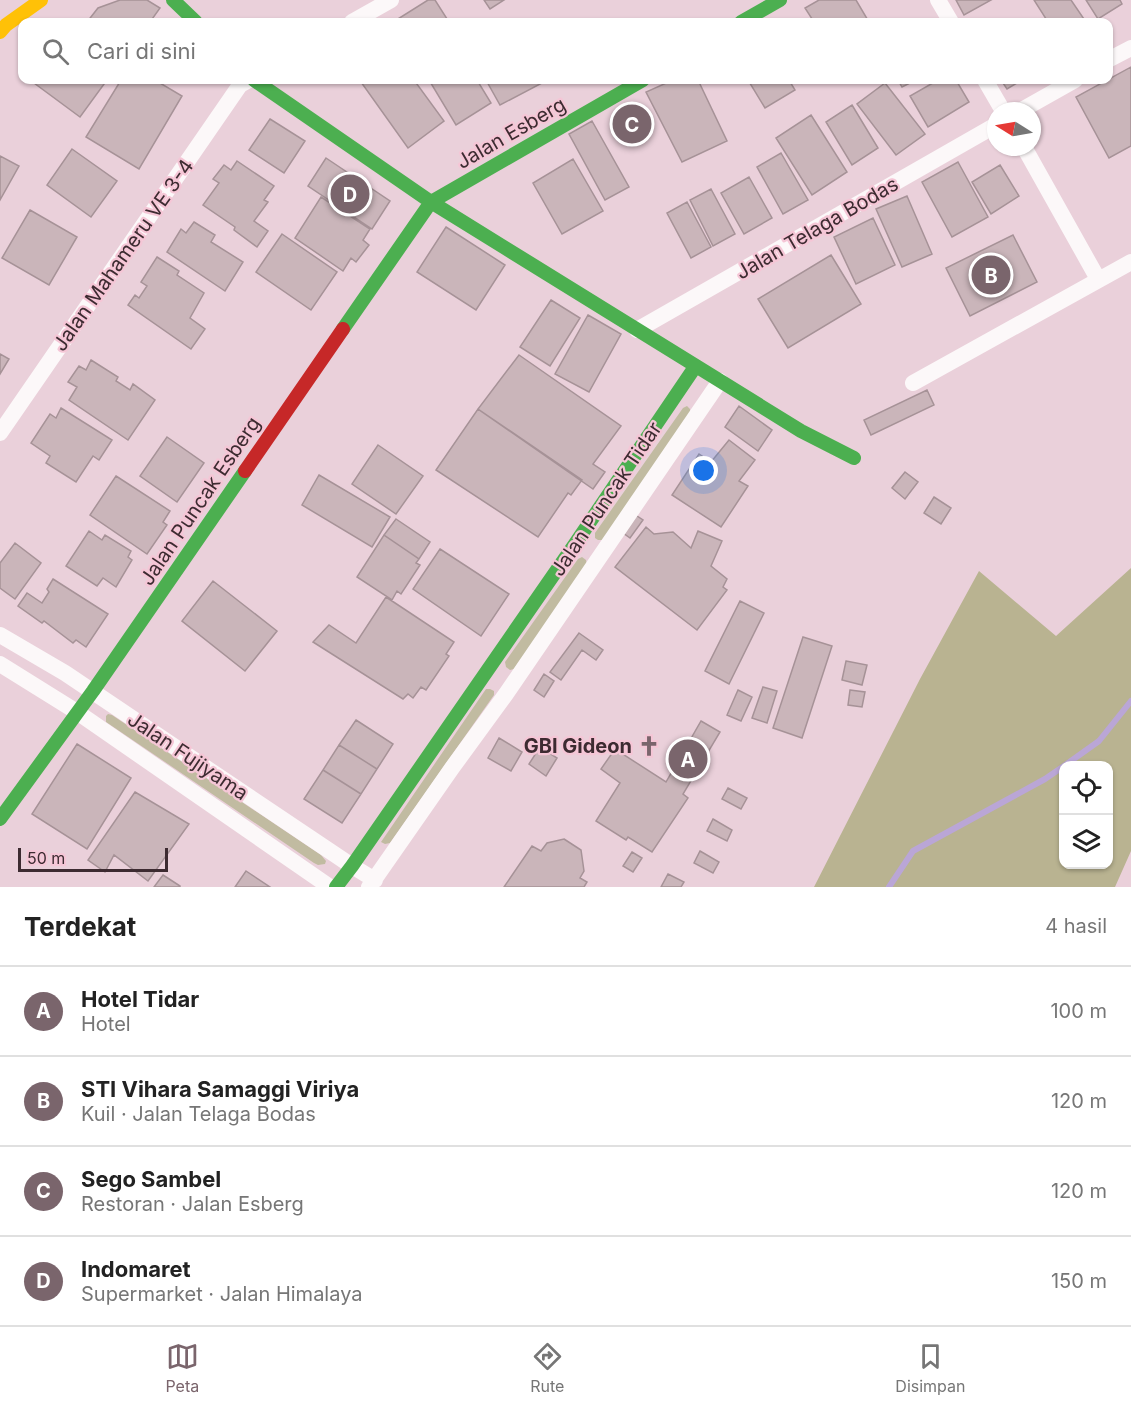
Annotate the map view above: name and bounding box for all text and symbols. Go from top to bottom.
search box [18,18,1113,84]
icon: search [39,35,72,68]
text: Cari di sini [87,38,196,64]
street label: Jalan Esberg [452,92,570,174]
pin: C [612,102,652,146]
north arrow [987,102,1041,156]
street label: Jalan Mahameru VE 3-4 [48,154,198,356]
pin: D [330,172,370,216]
street label: Jalan Telaga Bodas [732,172,902,284]
pin: B [972,252,1010,298]
street label: Jalan Puncak Esberg [135,412,265,590]
street label: Jalan Puncak Tidar [546,417,667,581]
your location [689,456,718,485]
street label: Jalan Fujiyama [123,707,253,805]
place label: GBI Gideon [524,734,632,758]
church icon: GBI Gideon [637,734,661,758]
pin: A [668,736,708,782]
map controls [1059,761,1113,869]
button: locate [1059,761,1113,815]
button: layers [1059,815,1113,869]
scale bar [18,845,168,872]
text: 50 m [27,848,65,868]
text: Terdekat [24,911,136,942]
text: 4 hasil [1045,914,1107,938]
text: Hotel Tidar [81,986,199,1012]
text: A [36,999,51,1023]
text: 100 m [1050,999,1107,1023]
text: Hotel [81,1012,131,1036]
text: STI Vihara Samaggi Viriya [81,1076,359,1102]
text: B [37,1089,50,1113]
text: 120 m [1051,1089,1107,1113]
text: Kuil · Jalan Telaga Bodas [81,1102,316,1126]
text: Sego Sambel [81,1166,221,1192]
text: C [36,1179,51,1203]
text: 120 m [1051,1179,1107,1203]
text: Restoran · Jalan Esberg [81,1192,304,1216]
text: Indomaret [81,1256,191,1282]
text: D [36,1269,51,1293]
text: 150 m [1051,1269,1107,1293]
text: Supermarket · Jalan Himalaya [81,1282,363,1306]
tab: Peta [165,1340,199,1396]
tab: Rute [530,1340,564,1396]
tab: Disimpan [895,1340,966,1396]

